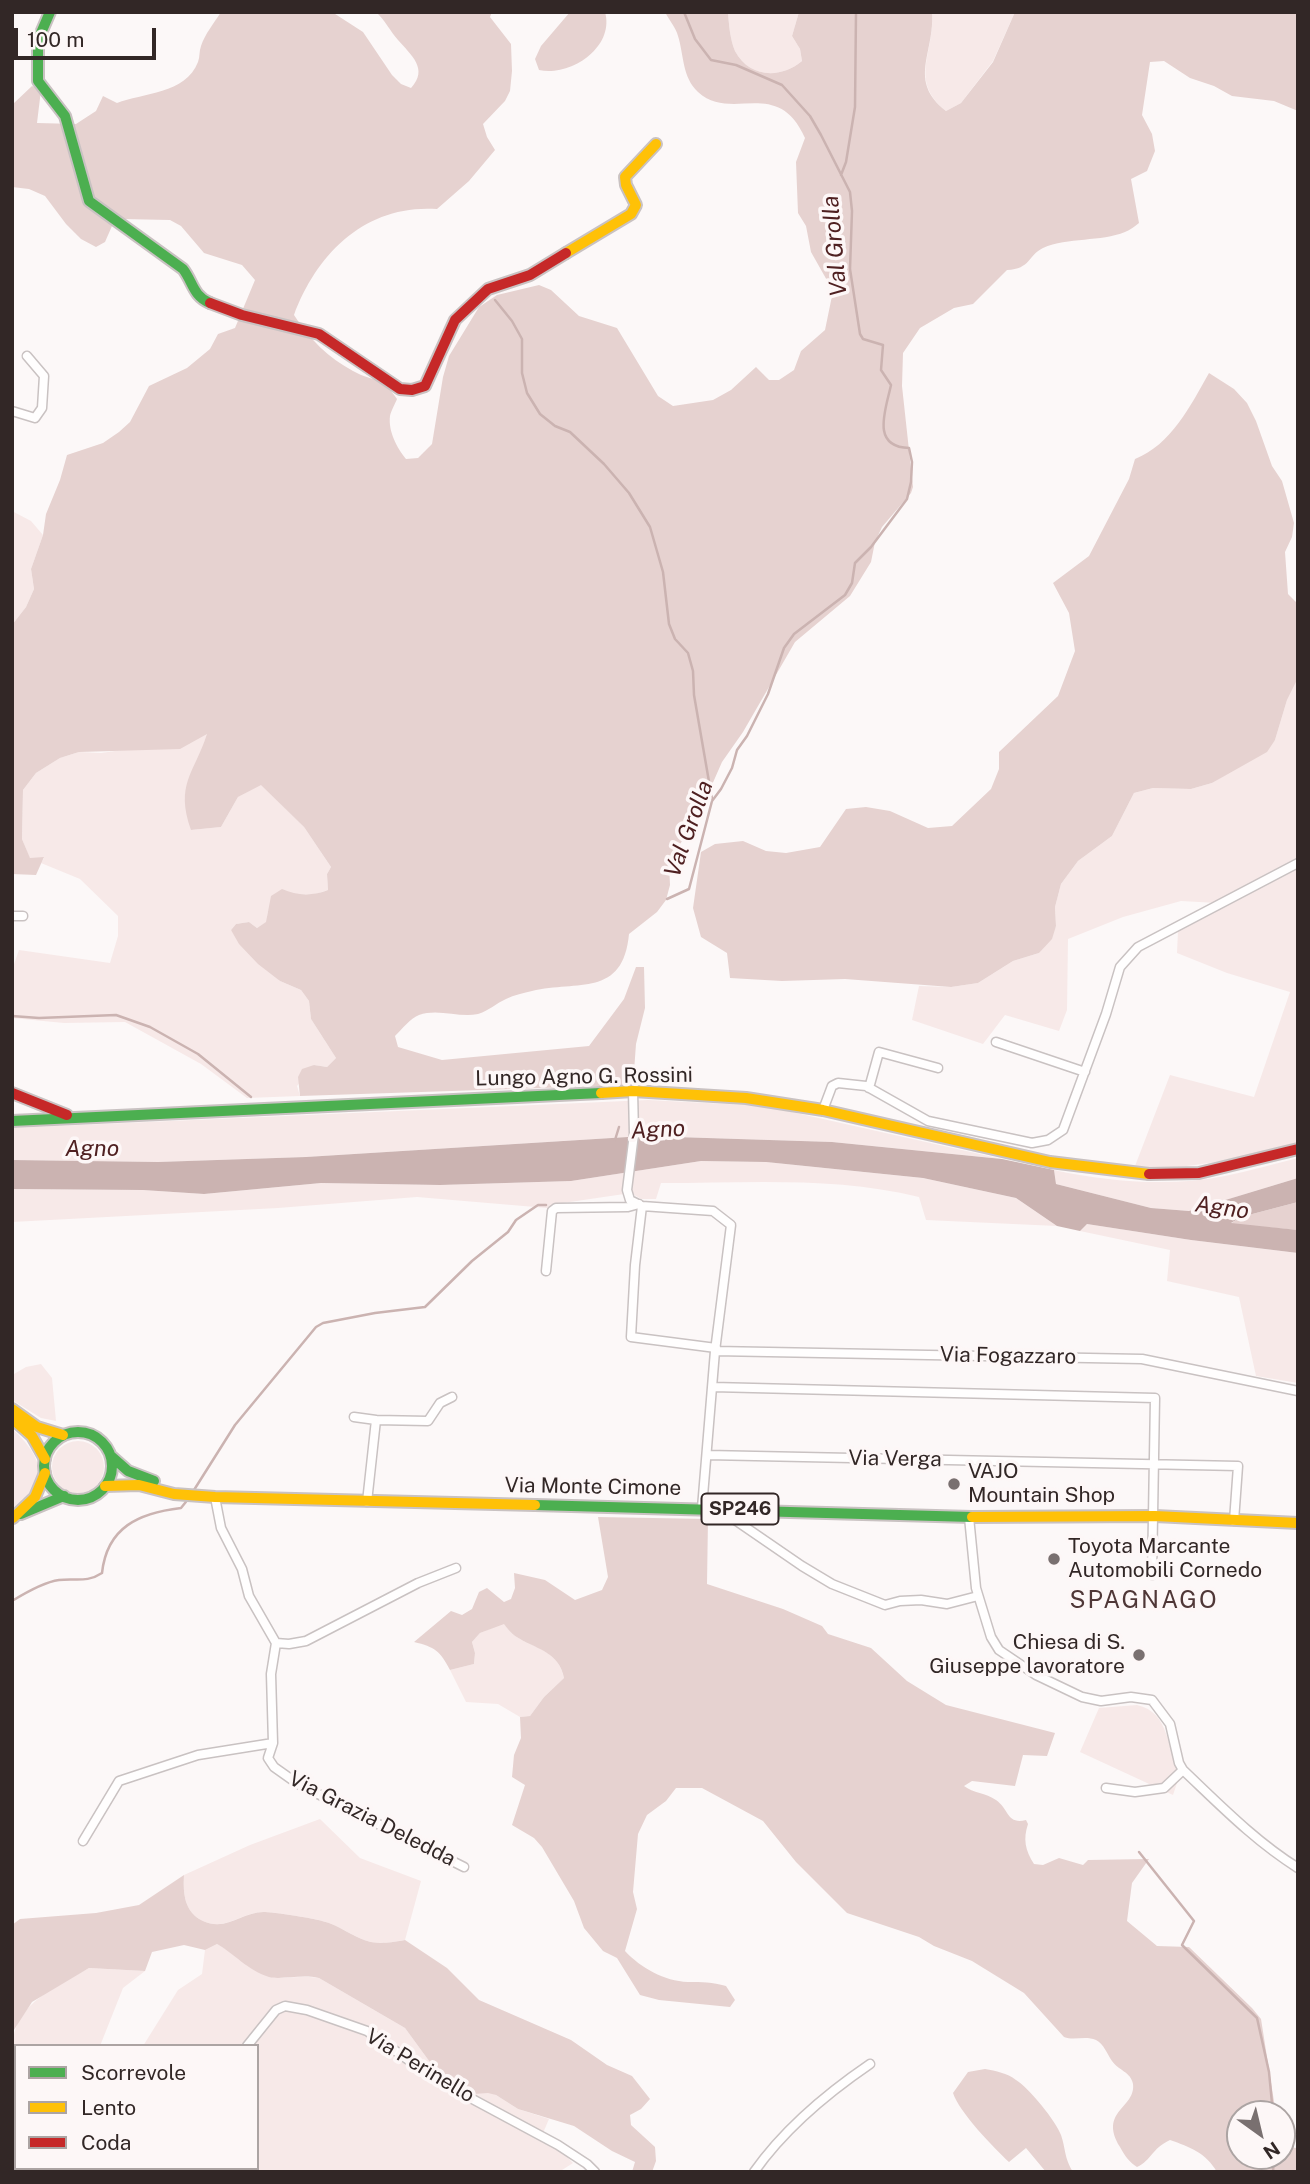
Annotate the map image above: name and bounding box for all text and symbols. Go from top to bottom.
scale bar [18,14,159,58]
text: 100 m [27,27,84,52]
water label: Val Grolla [817,195,853,297]
water label: Val Grolla [659,777,719,881]
street label: Lungo Agno G. Rossini [475,1063,693,1091]
water label: Agno [630,1115,686,1145]
water label: Agno [65,1135,119,1163]
water label: Agno [1193,1191,1251,1225]
street label: Via Fogazzaro [940,1342,1076,1370]
street label: Via Verga [848,1446,942,1472]
place label: VAJO Mountain Shop [968,1459,1115,1509]
street label: Via Monte Cimone [504,1473,682,1501]
marker: VAJO Mountain Shop [946,1476,962,1492]
road number: SP246 [702,1494,778,1525]
place label: Toyota Marcante Automobili Cornedo [1068,1534,1262,1584]
marker: Toyota Marcante Automobili Cornedo [1046,1551,1062,1567]
district label: SPAGNAGO [1070,1587,1218,1615]
place label: Chiesa di S. Giuseppe lavoratore [929,1630,1125,1680]
marker: Chiesa di S. Giuseppe lavoratore [1131,1647,1147,1663]
street label: Via Grazia Deledda [284,1766,460,1872]
street label: Via Perinello [361,2024,479,2108]
legend [14,2044,259,2170]
text: Scorrevole [81,2060,186,2085]
text: Lento [81,2095,136,2120]
north arrow [1226,2100,1296,2170]
text: Coda [81,2130,131,2155]
text: N [1259,2137,1284,2164]

